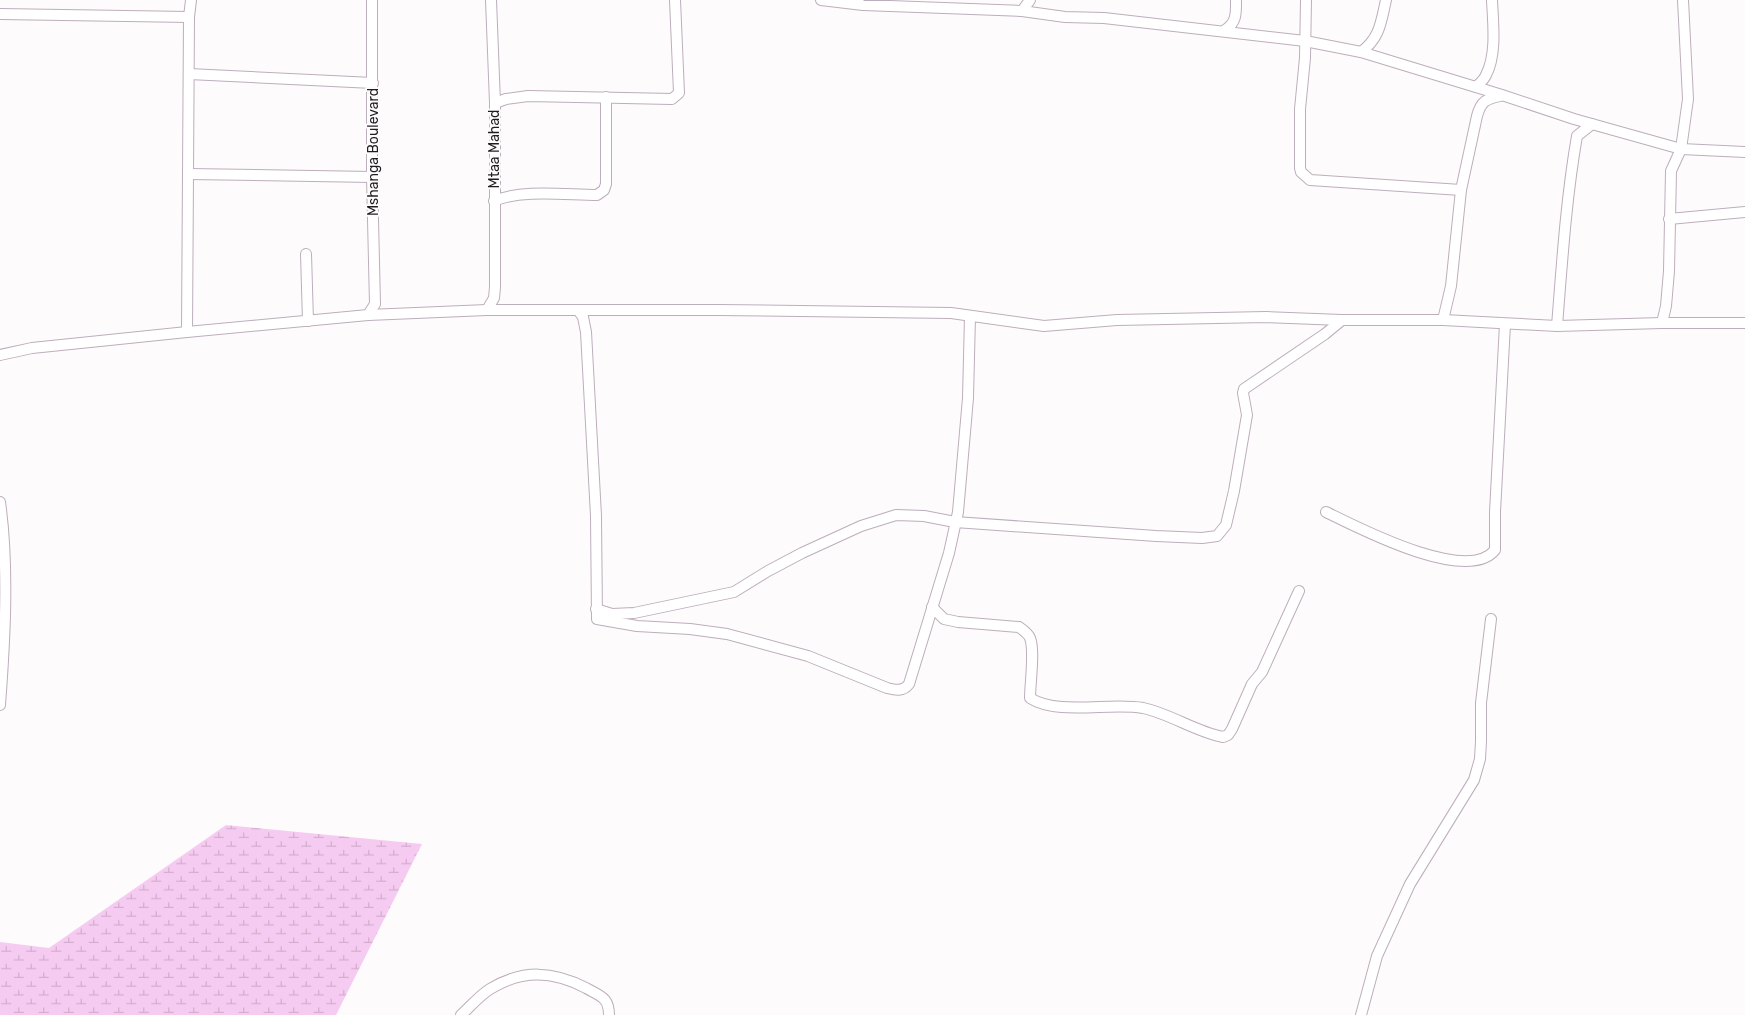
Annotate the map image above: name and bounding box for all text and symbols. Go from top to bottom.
street label: Mshanga Boulevard [365,88,382,216]
street label: Mtaa Mahad [486,110,503,188]

